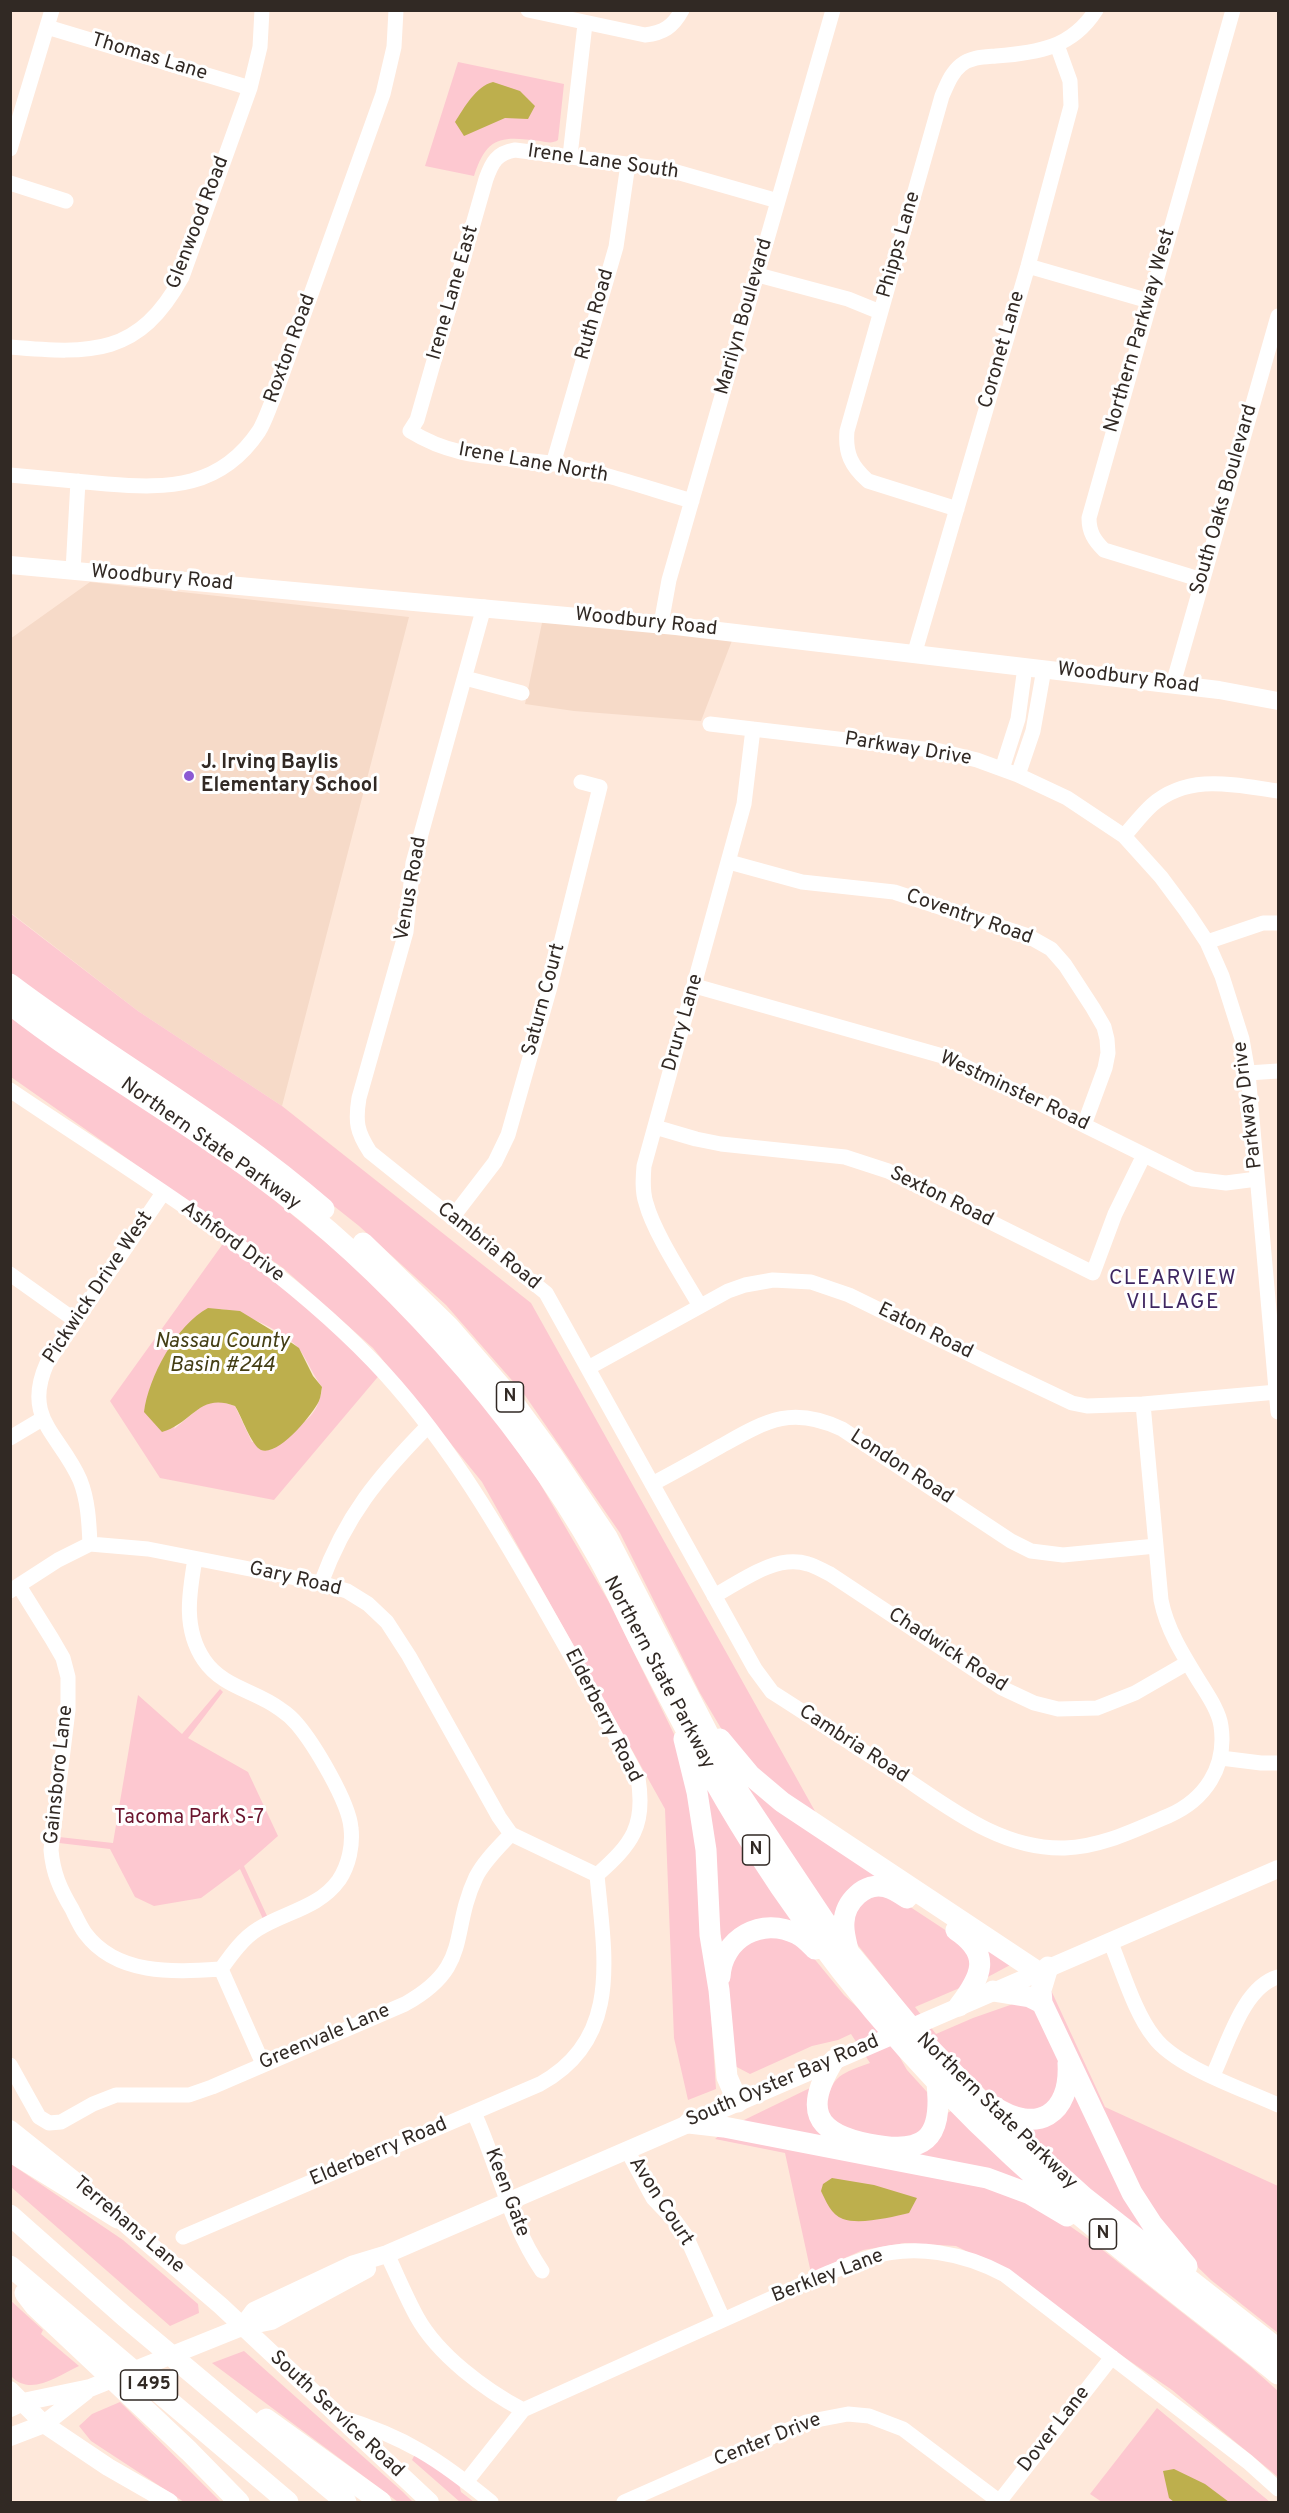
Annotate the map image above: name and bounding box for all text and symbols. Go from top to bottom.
street label: Thomas Lane [88,29,210,87]
street label: Irene Lane South [526,141,680,185]
street label: Glenwood Road [163,153,235,293]
street label: Phipps Lane [873,189,927,301]
street label: Irene Lane East [423,223,485,363]
street label: Northern Parkway West [1100,226,1182,436]
street label: Marilyn Boulevard [711,236,779,398]
street label: Ruth Road [572,267,620,363]
street label: Coronet Lane [975,288,1031,412]
street label: Roxton Road [260,291,322,407]
street label: South Oaks Boulevard [1186,402,1264,598]
street label: Irene Lane North [456,439,610,489]
street label: Woodbury Road [90,561,234,597]
street label: Woodbury Road [574,604,718,642]
street label: Woodbury Road [1056,658,1200,700]
street label: Parkway Drive [843,728,973,772]
place label: J. Irving Baylis Elementary School [201,752,378,799]
marker: J. Irving Baylis Elementary School [182,769,196,783]
street label: Venus Road [391,835,433,943]
street label: Coventry Road [902,885,1036,951]
street label: Saturn Court [518,941,572,1059]
street label: Drury Lane [659,972,709,1074]
street label: Parkway Drive [1229,1040,1269,1170]
street label: Westminster Road [935,1047,1093,1137]
street label: Northern State Parkway [115,1074,305,1216]
street label: Sexton Road [885,1163,997,1233]
street label: Ashford Drive [176,1197,288,1289]
street label: Cambria Road [431,1198,545,1296]
street label: Pickwick Drive West [39,1207,159,1369]
district label: CLEARVIEW VILLAGE [1109,1267,1237,1317]
street label: Eaton Road [874,1299,976,1365]
water label: Nassau County Basin #244 [155,1330,289,1380]
road number: N [496,1382,524,1412]
street label: London Road [845,1426,957,1510]
street label: Gary Road [246,1558,344,1602]
street label: Northern State Parkway [597,1572,719,1774]
street label: Chadwick Road [883,1604,1011,1698]
street label: Elderberry Road [558,1645,646,1787]
street label: Cambria Road [794,1701,912,1789]
street label: Gainsboro Lane [41,1704,79,1846]
park label: Tacoma Park S-7 [114,1807,264,1831]
road number: N [742,1835,770,1865]
street label: Greenvale Lane [256,2000,394,2076]
street label: Northern State Parkway [910,2029,1082,2195]
street label: South Oyster Bay Road [683,2030,883,2134]
street label: Elderberry Road [307,2113,451,2193]
street label: Keen Gate [478,2145,534,2241]
street label: Avon Court [622,2153,698,2251]
street label: Terrehans Lane [67,2172,189,2280]
road number: N [1090,2219,1116,2249]
street label: Berkley Lane [769,2245,887,2309]
street label: South Service Road [264,2347,408,2483]
road number: I 495 [120,2370,178,2400]
street label: Dover Lane [1014,2382,1096,2478]
street label: Center Drive [711,2409,825,2473]

